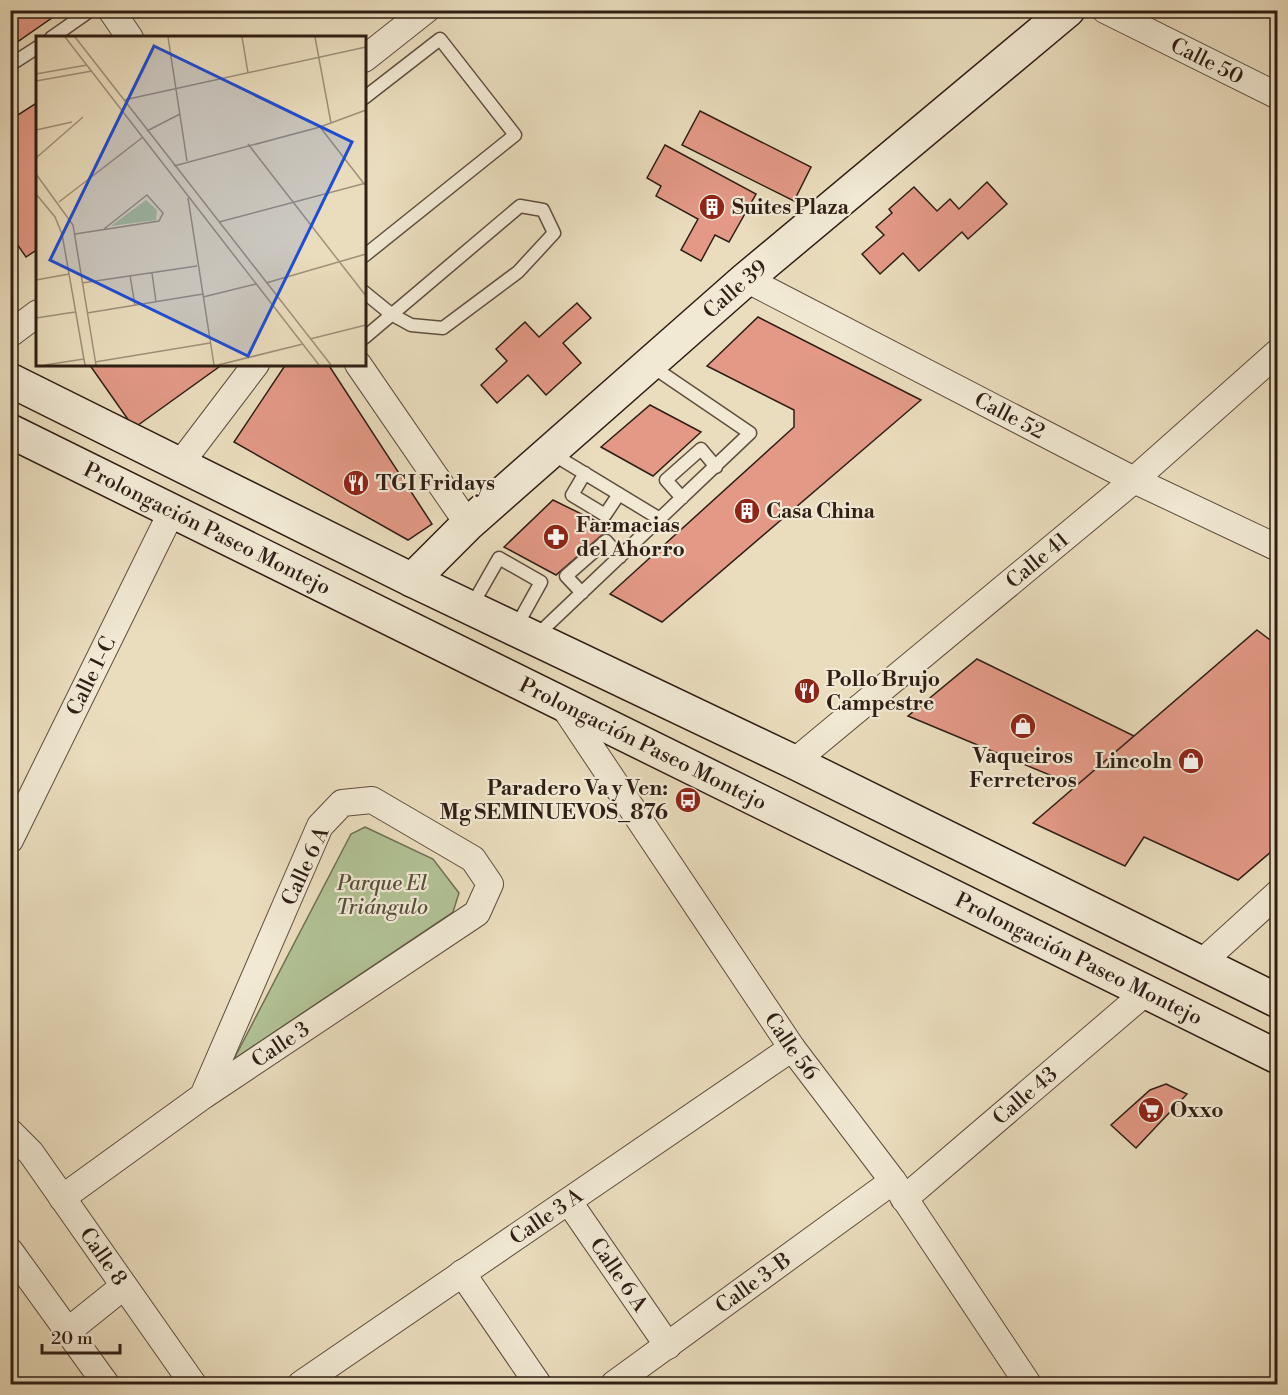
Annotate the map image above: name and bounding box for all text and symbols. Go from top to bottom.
street label: Calle 50 [1166,33,1247,91]
inset map [36,36,366,366]
building icon: Suites Plaza [697,192,727,222]
place label: Suites Plaza [732,195,850,221]
street label: Calle 39 [698,255,773,325]
street label: Calle 52 [970,387,1049,446]
street label: Prolongación Paseo Montejo [79,457,335,601]
restaurant icon: TGI Fridays [341,468,371,498]
place label: TGI Fridays [376,471,495,497]
building icon: Casa China [732,496,762,526]
place label: Casa China [766,499,876,525]
place label: Farmacias del Ahorro [576,513,685,563]
pharmacy icon: Farmacias del Ahorro [541,522,571,552]
street label: Calle 41 [1001,527,1075,595]
street label: Calle 1-C [61,633,122,720]
place label: Pollo Brujo Campestre [826,667,940,717]
street label: Prolongación Paseo Montejo [515,672,771,816]
restaurant icon: Pollo Brujo Campestre [792,676,822,706]
shop icon: Vaqueiros Ferreteros [1008,711,1038,741]
place label: Vaqueiros Ferreteros [969,744,1077,794]
shop icon: Lincoln [1176,746,1206,776]
place label: Lincoln [1095,749,1172,775]
place label: Paradero Va y Ven: Mg SEMINUEVOS_876 [440,776,668,826]
bus stop icon: Paradero Va y Ven: Mg SEMINUEVOS_876 [673,785,703,815]
street label: Calle 6 A [276,822,336,910]
park label: Parque El Triángulo [336,871,428,921]
street label: Prolongación Paseo Montejo [950,888,1206,1032]
street label: Calle 56 [758,1008,824,1086]
street label: Calle 3 [247,1017,315,1074]
street label: Calle 43 [988,1062,1063,1131]
supermarket icon: Oxxo [1136,1095,1166,1125]
place label: Oxxo [1170,1098,1224,1124]
street label: Calle 3 A [505,1183,589,1251]
street label: Calle 8 [73,1223,132,1291]
street label: Calle 6 A [584,1233,653,1318]
street label: Calle 3-B [711,1247,797,1320]
scale bar [42,1317,120,1355]
text: 20 m [51,1327,93,1350]

